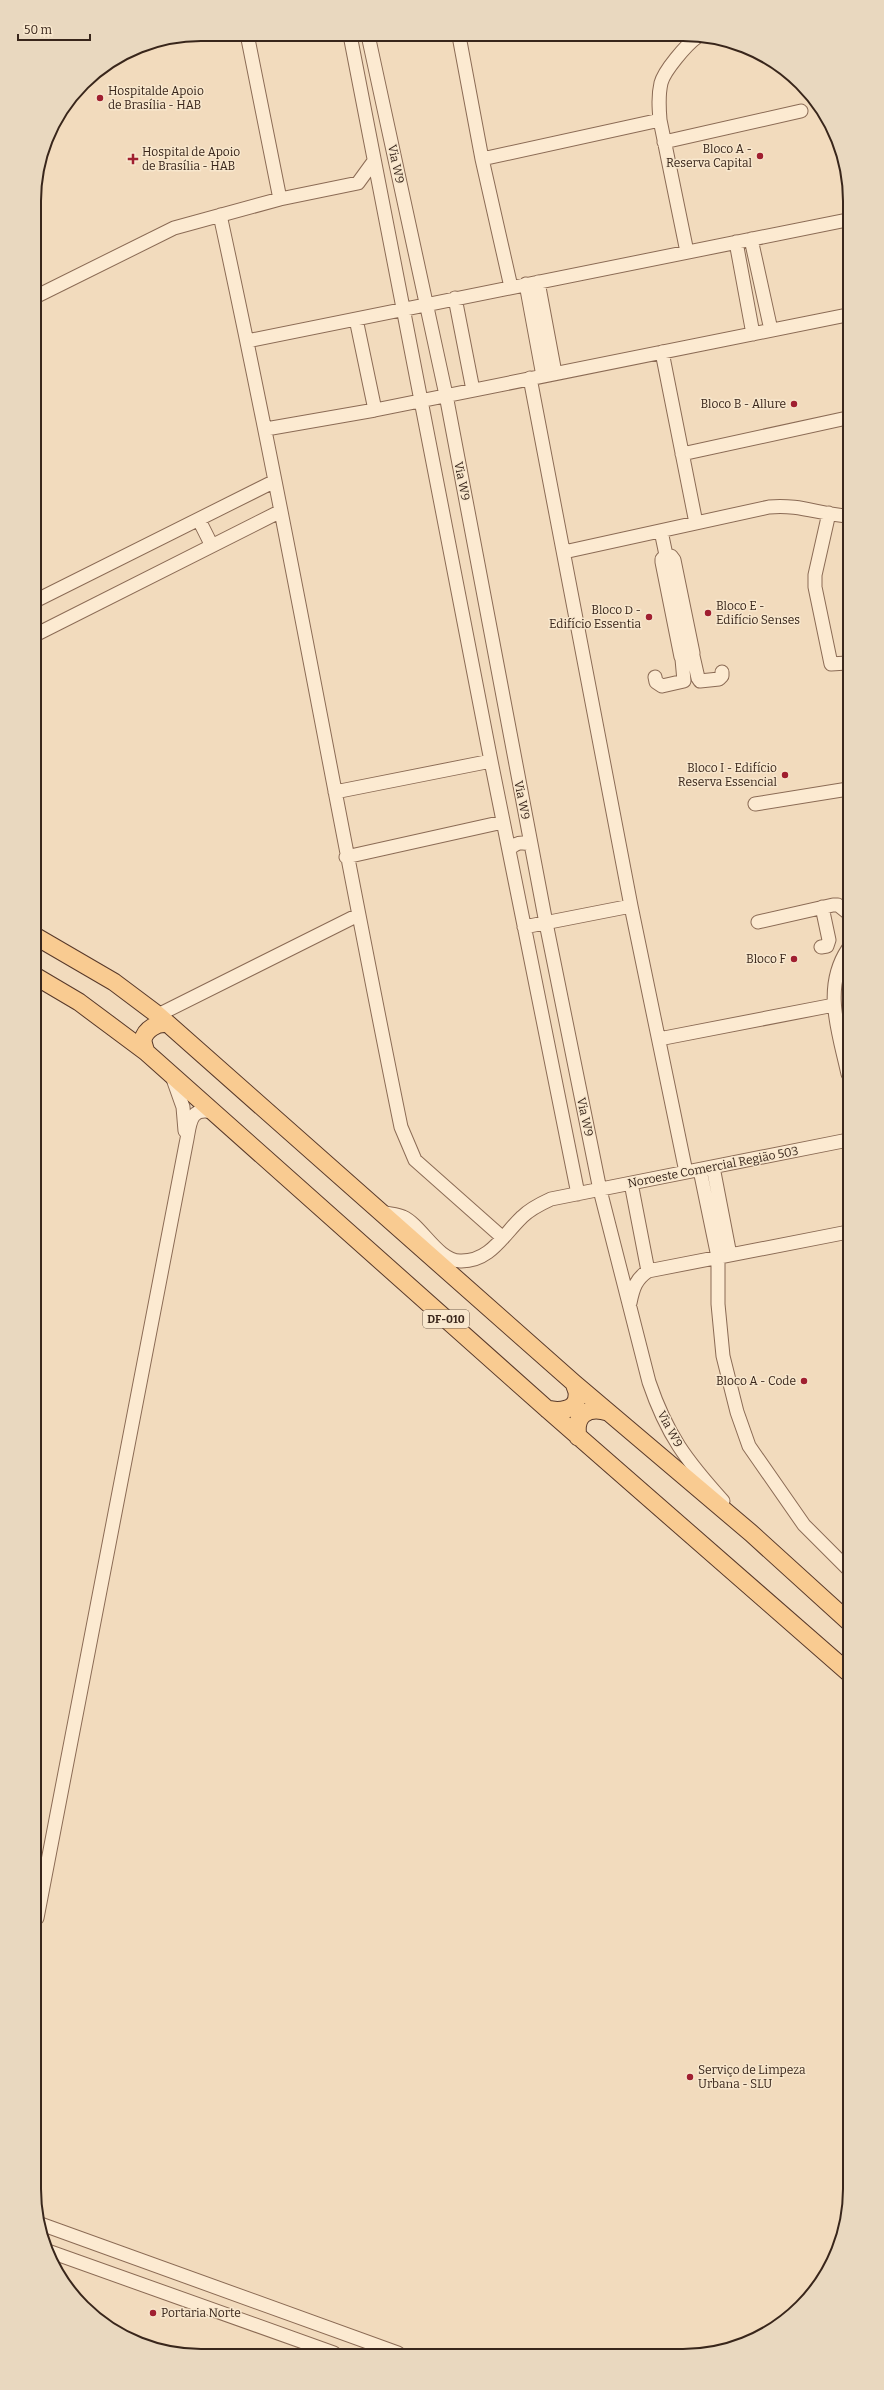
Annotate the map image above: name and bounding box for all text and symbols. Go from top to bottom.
scale bar [18,16,90,42]
text: 50 m [24,23,53,37]
place label: Hospitalde Apoio de Brasília - HAB [108,84,204,112]
marker: Hospitalde Apoio de Brasília - HAB [95,93,105,103]
place label: Bloco A - Reserva Capital [666,142,753,170]
street label: Via W9 [385,143,407,185]
place label: Hospital de Apoio de Brasília - HAB [142,145,240,173]
marker: Bloco A - Reserva Capital [755,151,765,161]
marker: Hospital de Apoio de Brasília - HAB [127,153,139,165]
place label: Bloco B - Allure [701,397,786,411]
marker: Bloco B - Allure [789,399,799,409]
street label: Via W9 [451,460,473,502]
place label: Bloco E - Edifício Senses [716,599,800,627]
place label: Bloco D - Edifício Essentia [549,603,641,631]
marker: Bloco E - Edifício Senses [703,608,713,618]
marker: Bloco D - Edifício Essentia [644,612,654,622]
place label: Bloco I - Edifício Reserva Essencial [678,761,778,789]
marker: Bloco I - Edifício Reserva Essencial [780,770,790,780]
street label: Via W9 [511,779,533,821]
place label: Bloco F [746,952,786,966]
marker: Bloco F [789,954,799,964]
street label: Via W9 [574,1096,596,1138]
street label: Noroeste Comercial Região 503 [626,1144,800,1190]
road number: DF-010 [423,1310,469,1328]
place label: Bloco A - Code [716,1374,796,1388]
marker: Bloco A - Code [799,1376,809,1386]
street label: Via W9 [655,1408,685,1450]
place label: Serviço de Limpeza Urbana - SLU [698,2063,806,2091]
marker: Serviço de Limpeza Urbana - SLU [685,2072,695,2082]
place label: Portaria Norte [161,2306,241,2320]
marker: Portaria Norte [148,2308,158,2318]

